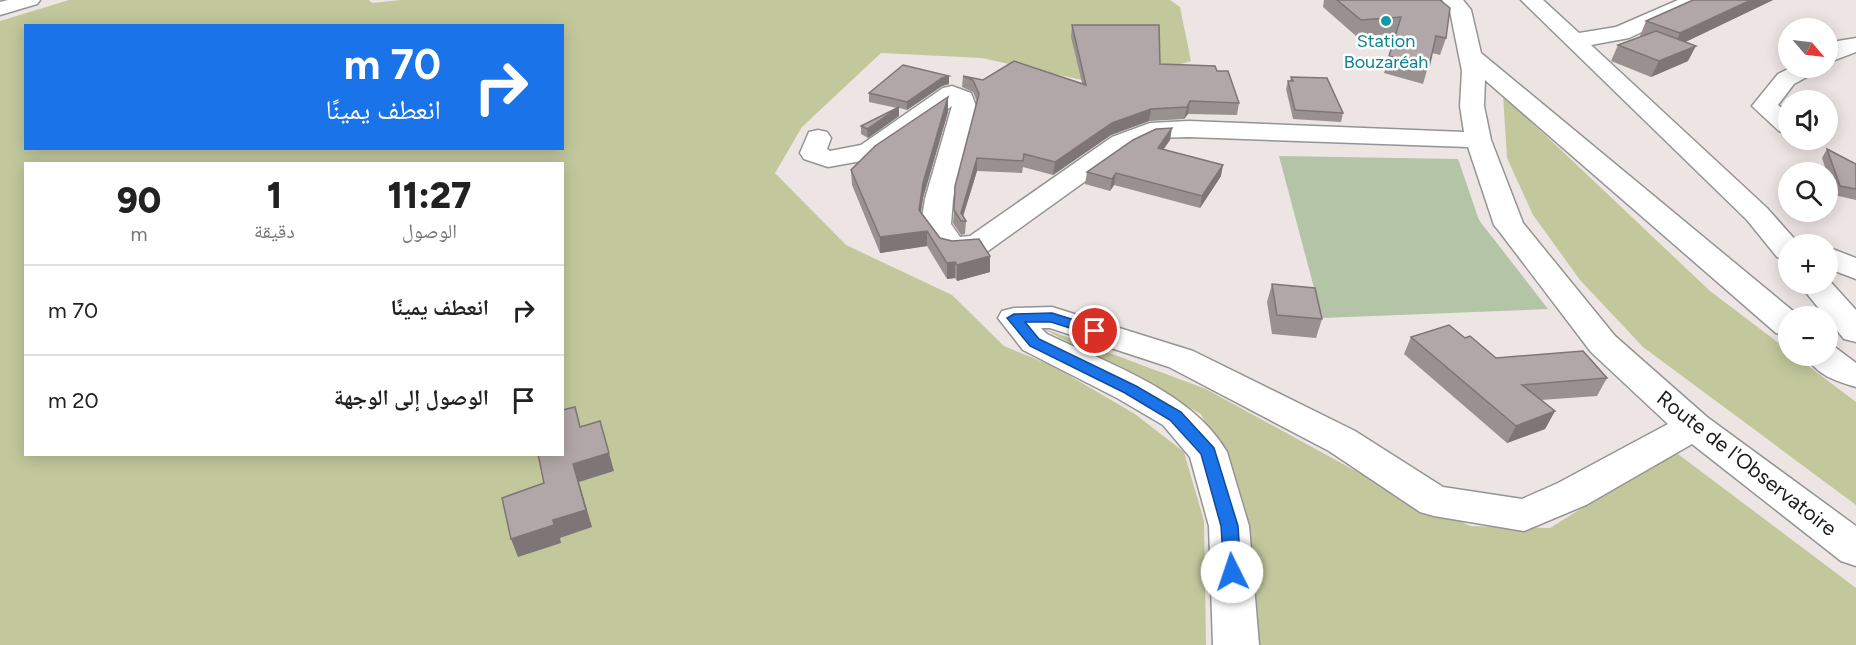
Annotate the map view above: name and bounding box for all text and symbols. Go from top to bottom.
marker: Station Bouzaréah [1379,14,1393,28]
north arrow [1778,18,1838,78]
map controls [1778,18,1838,366]
place label: Station Bouzaréah [1344,30,1428,73]
text: 70 m [344,39,441,90]
icon: right [462,48,540,126]
button: sound [1778,90,1838,150]
text: انعطف يمينًا [325,93,441,126]
button: search [1778,162,1838,222]
text: 1 [267,174,282,217]
text: 11:27 [387,174,471,217]
text: 90 [117,179,161,222]
text: دقيقة [254,219,295,243]
text: الوصول [402,219,457,243]
text: m [131,222,148,246]
button: + [1778,234,1838,294]
text: انعطف يمينًا [390,294,489,321]
icon: right [507,294,540,327]
text: 70 m [48,297,98,324]
pin [1069,305,1120,356]
button: − [1778,306,1838,366]
icon: arrive [1078,314,1111,347]
text: الوصول إلى الوجهة [334,384,489,411]
icon: arrive [507,384,540,417]
street label: Route de l'Observatoire [1652,385,1842,541]
text: 20 m [48,387,99,414]
position arrow [1200,540,1264,604]

